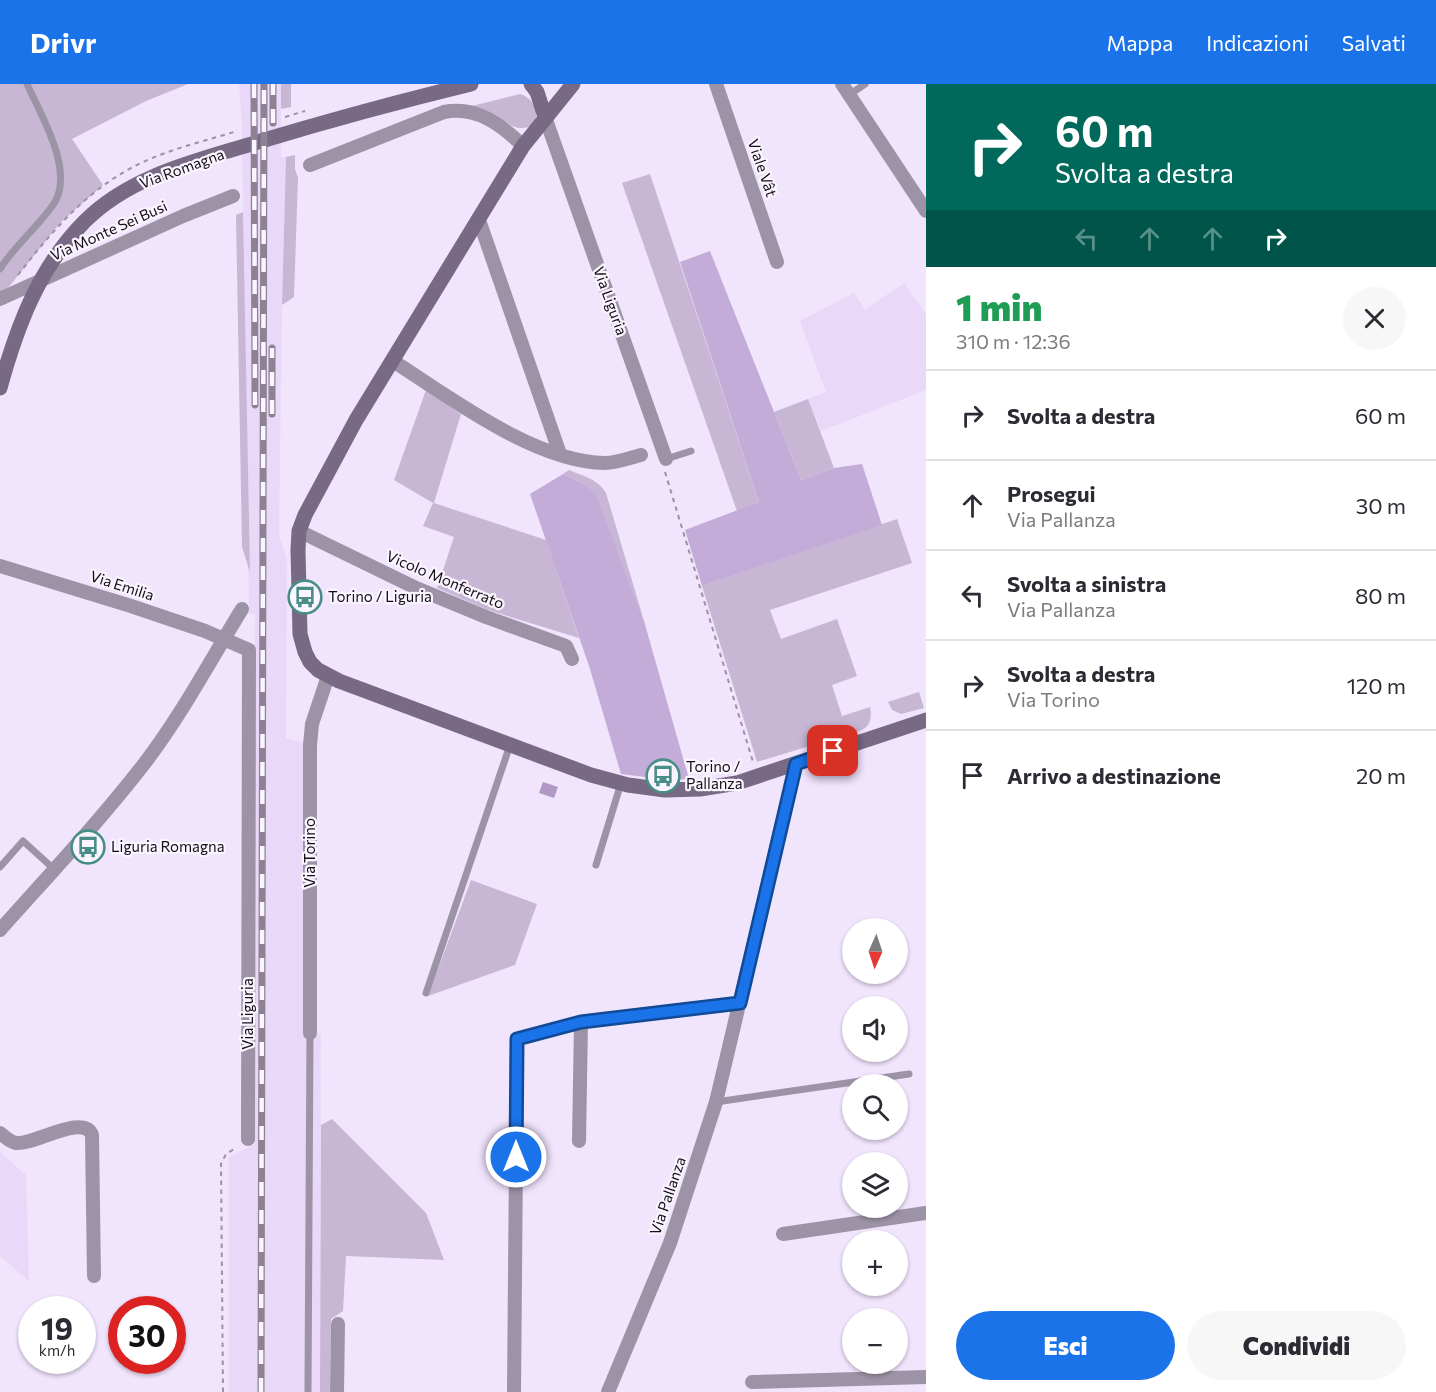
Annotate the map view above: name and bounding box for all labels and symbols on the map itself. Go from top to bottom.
street label: Viale Vât [745,136,781,199]
street label: Via Romagna [137,144,227,192]
street label: Via Monte Sei Busi [47,196,170,264]
street label: Via Liguria [590,264,632,337]
street label: Vicolo Monferrato [384,546,507,612]
street label: Via Emilia [88,566,157,604]
bus stop icon: Torino / Liguria [287,579,323,615]
place label: Torino / Liguria [328,587,432,605]
pin [807,725,858,776]
place label: Torino / Pallanza [686,757,743,792]
bus stop icon: Torino / Pallanza [645,758,681,794]
street label: Via Torino [300,818,318,888]
bus stop icon: Liguria Romagna [70,829,106,865]
place label: Liguria Romagna [111,837,225,855]
north arrow [842,918,908,984]
street label: Via Liguria [238,978,256,1050]
position arrow [484,1125,548,1189]
street label: Via Pallanza [645,1154,689,1237]
speed limit sign: 30 [108,1296,186,1374]

